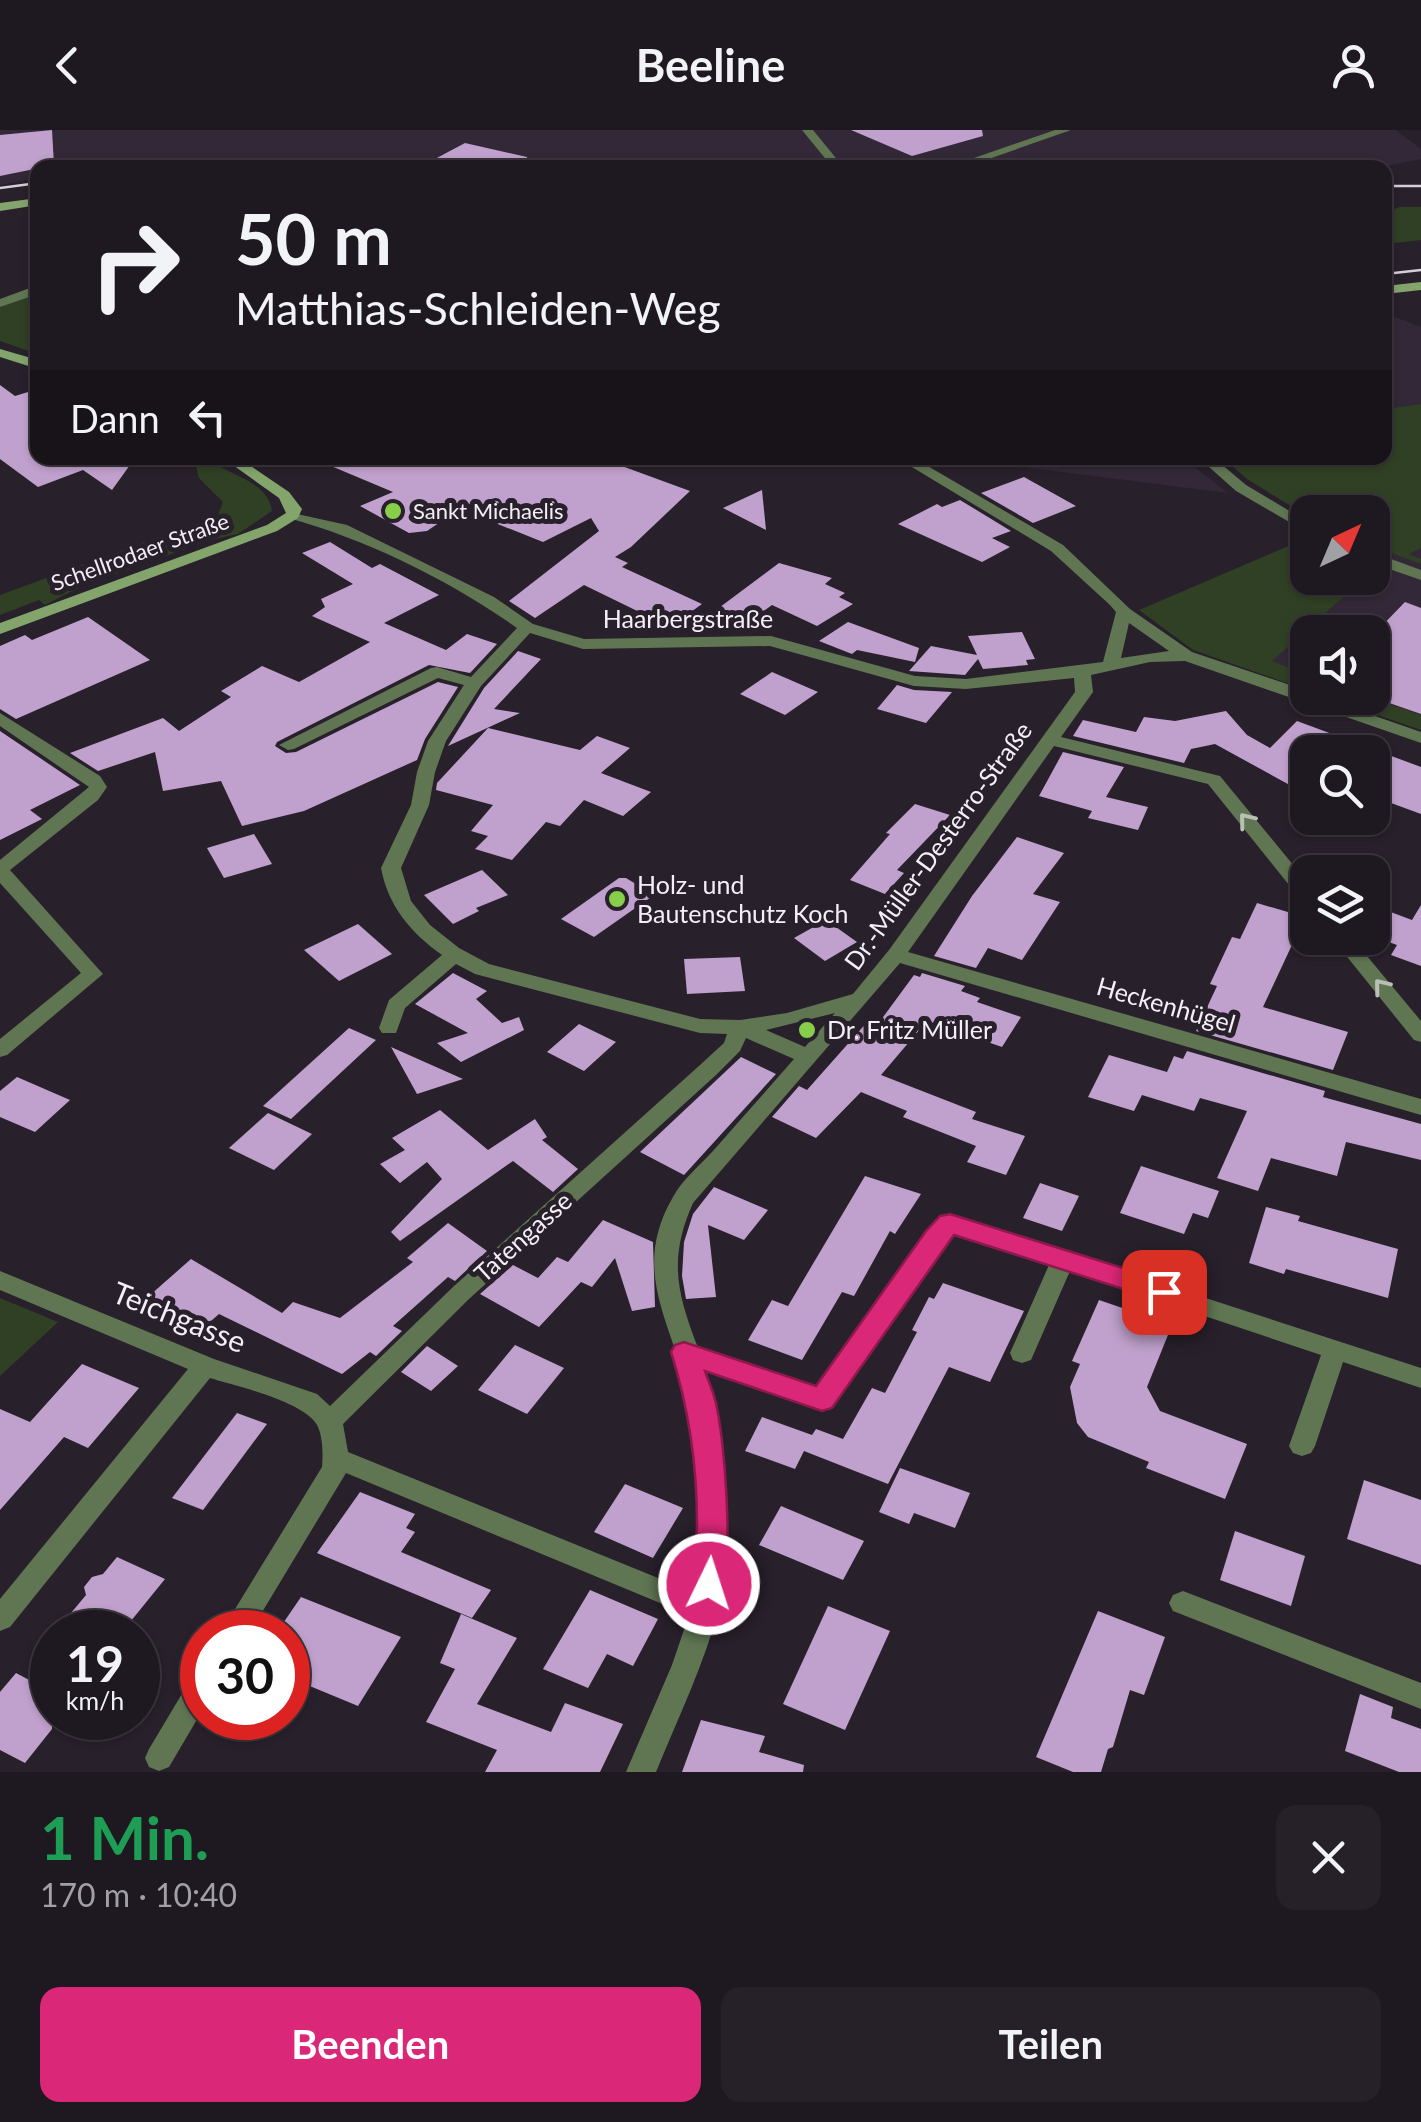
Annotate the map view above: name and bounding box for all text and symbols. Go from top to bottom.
icon: back [40,38,95,93]
text: Beeline [636,38,785,92]
icon: person [1326,38,1381,93]
text: 50 m [235,196,392,280]
icon: right [70,200,200,330]
text: Matthias-Schleiden-Weg [235,281,721,335]
icon: left [180,390,235,445]
text: Dann [70,395,160,441]
north arrow [1290,495,1390,595]
map controls [1290,495,1390,955]
place label: Sankt Michaelis [413,497,564,524]
marker: Sankt Michaelis [382,500,404,522]
street label: Schellrodaer Straße [47,507,232,596]
street label: Haarbergstraße [603,603,773,633]
button: sound [1290,615,1390,715]
street label: Dr.-Müller-Desterro-Straße [837,716,1037,975]
button: search [1290,735,1390,835]
one-way arrow [1240,813,1258,831]
button: layers [1290,855,1390,955]
place label: Holz- und Bautenschutz Koch [637,869,848,928]
marker: Holz- und Bautenschutz Koch [606,888,628,910]
street label: Heckenhügel [1094,970,1239,1038]
one-way arrow [1375,980,1393,998]
place label: Dr. Fritz Müller [827,1014,992,1044]
marker: Dr. Fritz Müller [796,1019,818,1041]
street label: Tatengasse [468,1185,577,1288]
pin [1122,1250,1207,1335]
icon: arrive [1137,1265,1192,1320]
street label: Teichgasse [108,1273,252,1359]
position arrow [657,1532,761,1636]
speed limit sign: 30 [180,1610,310,1740]
text: 19 [66,1633,124,1693]
text: km/h [66,1685,124,1715]
text: 1 Min. [40,1801,209,1873]
button: close [1276,1805,1381,1910]
text: 170 m · 10:40 [40,1875,237,1914]
button: Beenden [40,1987,701,2102]
button: Teilen [721,1987,1381,2102]

